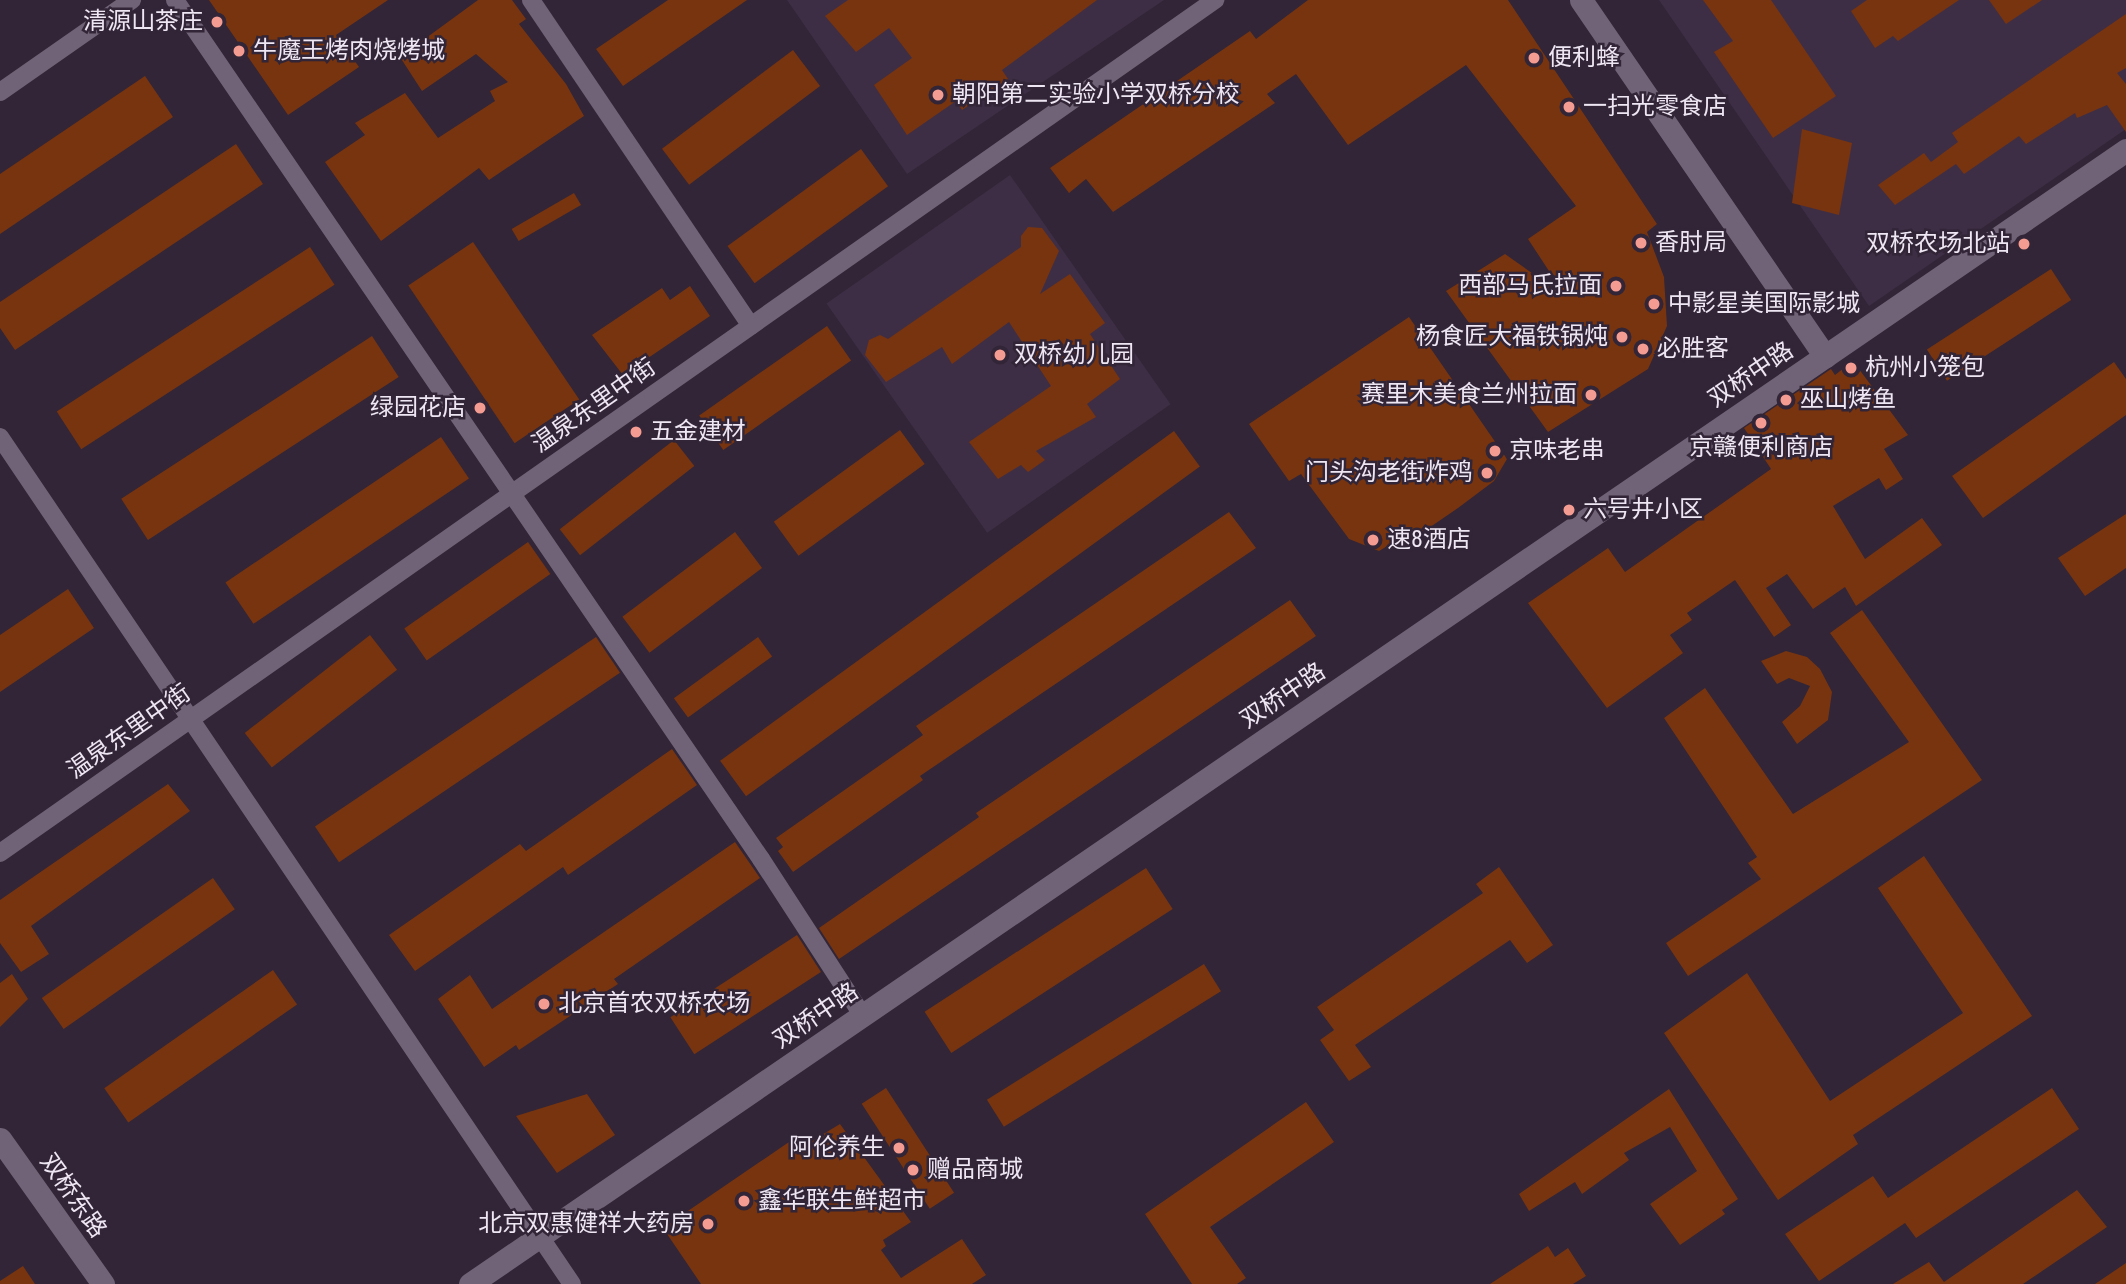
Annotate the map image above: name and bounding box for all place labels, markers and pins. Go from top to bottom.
place label: 清源山茶庄 [83,8,203,36]
marker: 清源山茶庄 [209,14,225,30]
place label: 牛魔王烤肉烧烤城 [253,37,445,65]
marker: 牛魔王烤肉烧烤城 [231,43,247,59]
place label: 便利蜂 [1548,44,1620,72]
marker: 便利蜂 [1526,50,1542,66]
place label: 朝阳第二实验小学双桥分校 [952,81,1240,109]
marker: 朝阳第二实验小学双桥分校 [930,87,946,103]
place label: 一扫光零食店 [1583,93,1727,121]
marker: 一扫光零食店 [1561,99,1577,115]
place label: 香肘局 [1655,229,1727,257]
place label: 双桥农场北站 [1866,230,2010,258]
marker: 香肘局 [1633,235,1649,251]
marker: 双桥农场北站 [2016,236,2032,252]
place label: 西部马氏拉面 [1458,272,1602,300]
marker: 西部马氏拉面 [1608,278,1624,294]
place label: 中影星美国际影城 [1668,290,1860,318]
marker: 中影星美国际影城 [1646,296,1662,312]
place label: 杨食匠大福铁锅炖 [1416,323,1608,351]
marker: 杨食匠大福铁锅炖 [1614,329,1630,345]
place label: 必胜客 [1657,335,1729,363]
place label: 双桥幼儿园 [1014,341,1134,369]
marker: 必胜客 [1635,341,1651,357]
marker: 双桥幼儿园 [992,347,1008,363]
place label: 杭州小笼包 [1865,354,1985,382]
marker: 杭州小笼包 [1843,360,1859,376]
place label: 赛里木美食兰州拉面 [1361,381,1577,409]
place label: 巫山烤鱼 [1800,386,1896,414]
marker: 赛里木美食兰州拉面 [1583,387,1599,403]
marker: 巫山烤鱼 [1778,392,1794,408]
place label: 绿园花店 [370,394,466,422]
marker: 绿园花店 [472,400,488,416]
marker: 京赣便利商店 [1753,415,1769,431]
place label: 五金建材 [650,418,746,446]
marker: 五金建材 [628,424,644,440]
place label: 京赣便利商店 [1689,434,1833,462]
place label: 京味老串 [1509,437,1605,465]
marker: 京味老串 [1487,443,1503,459]
place label: 门头沟老街炸鸡 [1305,459,1473,487]
marker: 门头沟老街炸鸡 [1479,465,1495,481]
place label: 六号井小区 [1583,496,1703,524]
marker: 六号井小区 [1561,502,1577,518]
place label: 速8酒店 [1387,526,1471,554]
marker: 速8酒店 [1365,532,1381,548]
place label: 北京首农双桥农场 [558,990,750,1018]
marker: 北京首农双桥农场 [536,996,552,1012]
place label: 阿伦养生 [789,1134,885,1162]
marker: 阿伦养生 [891,1140,907,1156]
place label: 赠品商城 [927,1156,1023,1184]
marker: 赠品商城 [905,1162,921,1178]
place label: 鑫华联生鲜超市 [758,1187,926,1215]
marker: 鑫华联生鲜超市 [736,1193,752,1209]
place label: 北京双惠健祥大药房 [478,1210,694,1238]
marker: 北京双惠健祥大药房 [700,1216,716,1232]

